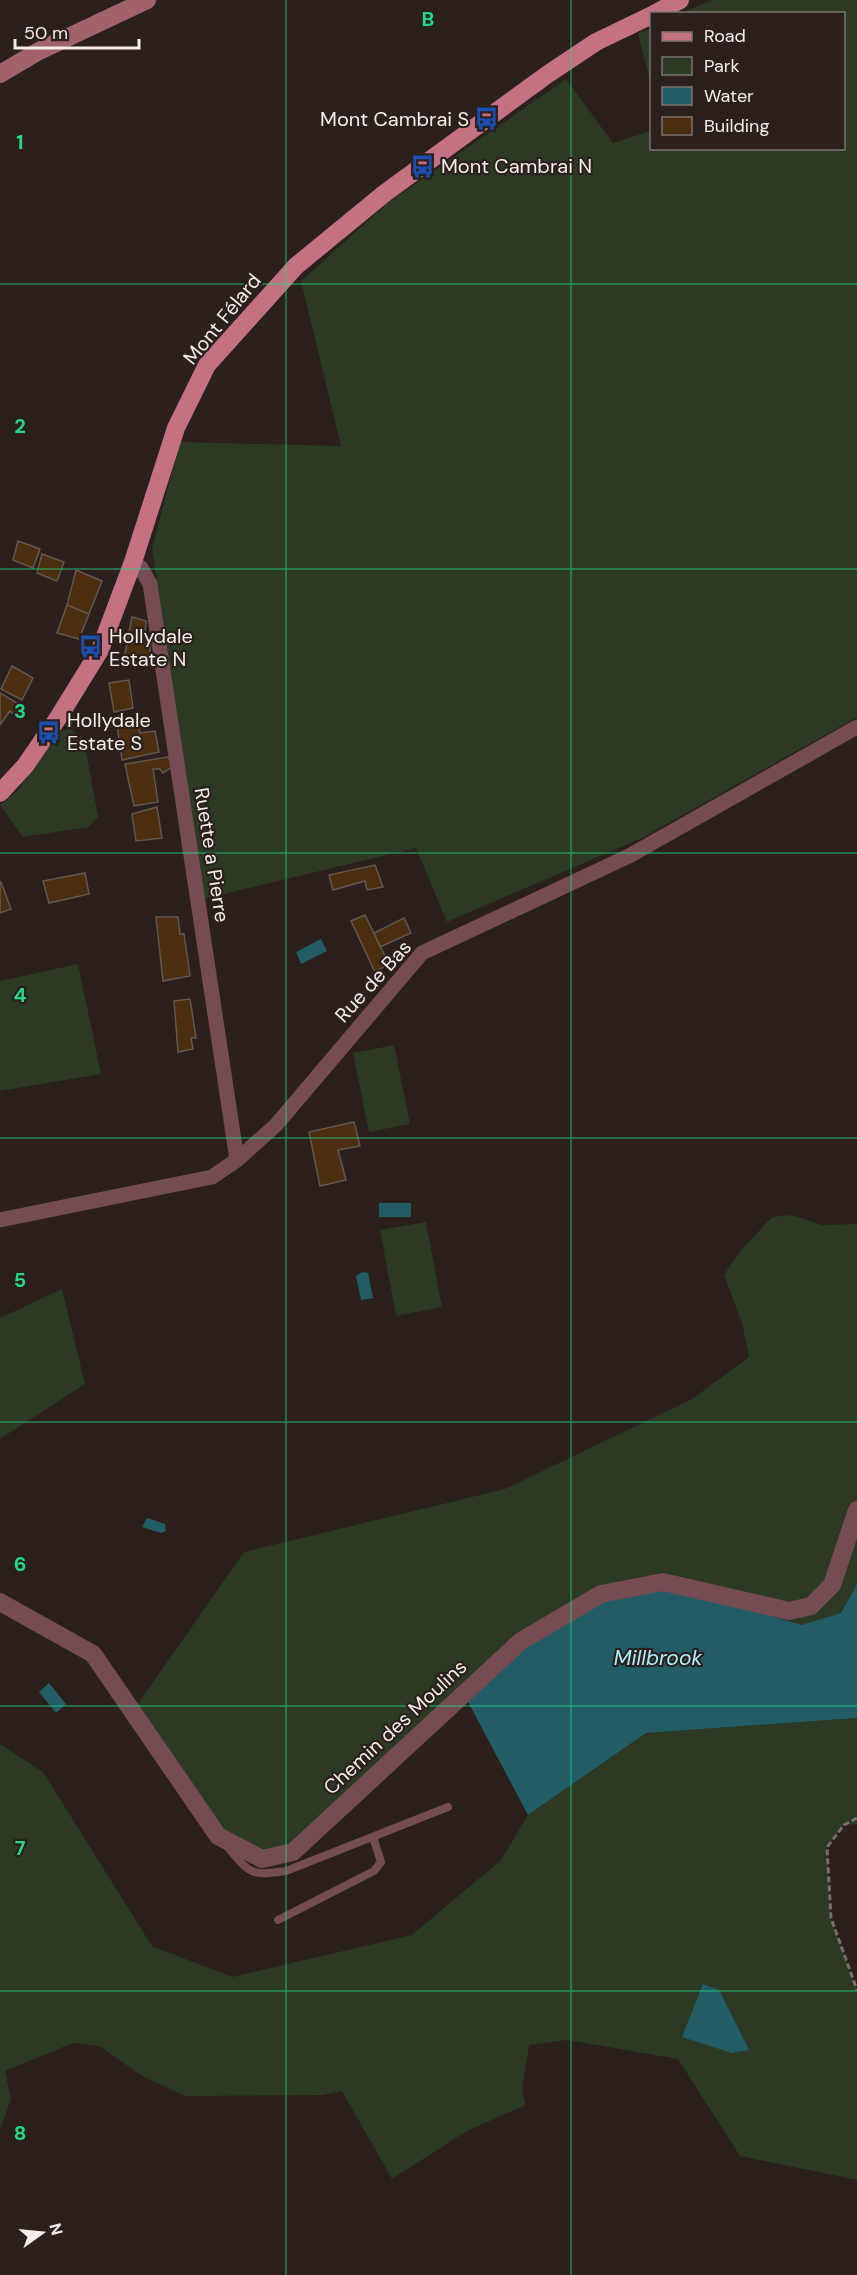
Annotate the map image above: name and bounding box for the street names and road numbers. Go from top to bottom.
street label: Mont Félard [177,268,267,370]
street label: Ruette a Pierre [189,786,235,924]
street label: Rue de Bas [329,934,417,1028]
street label: Chemin des Moulins [318,1654,472,1800]

